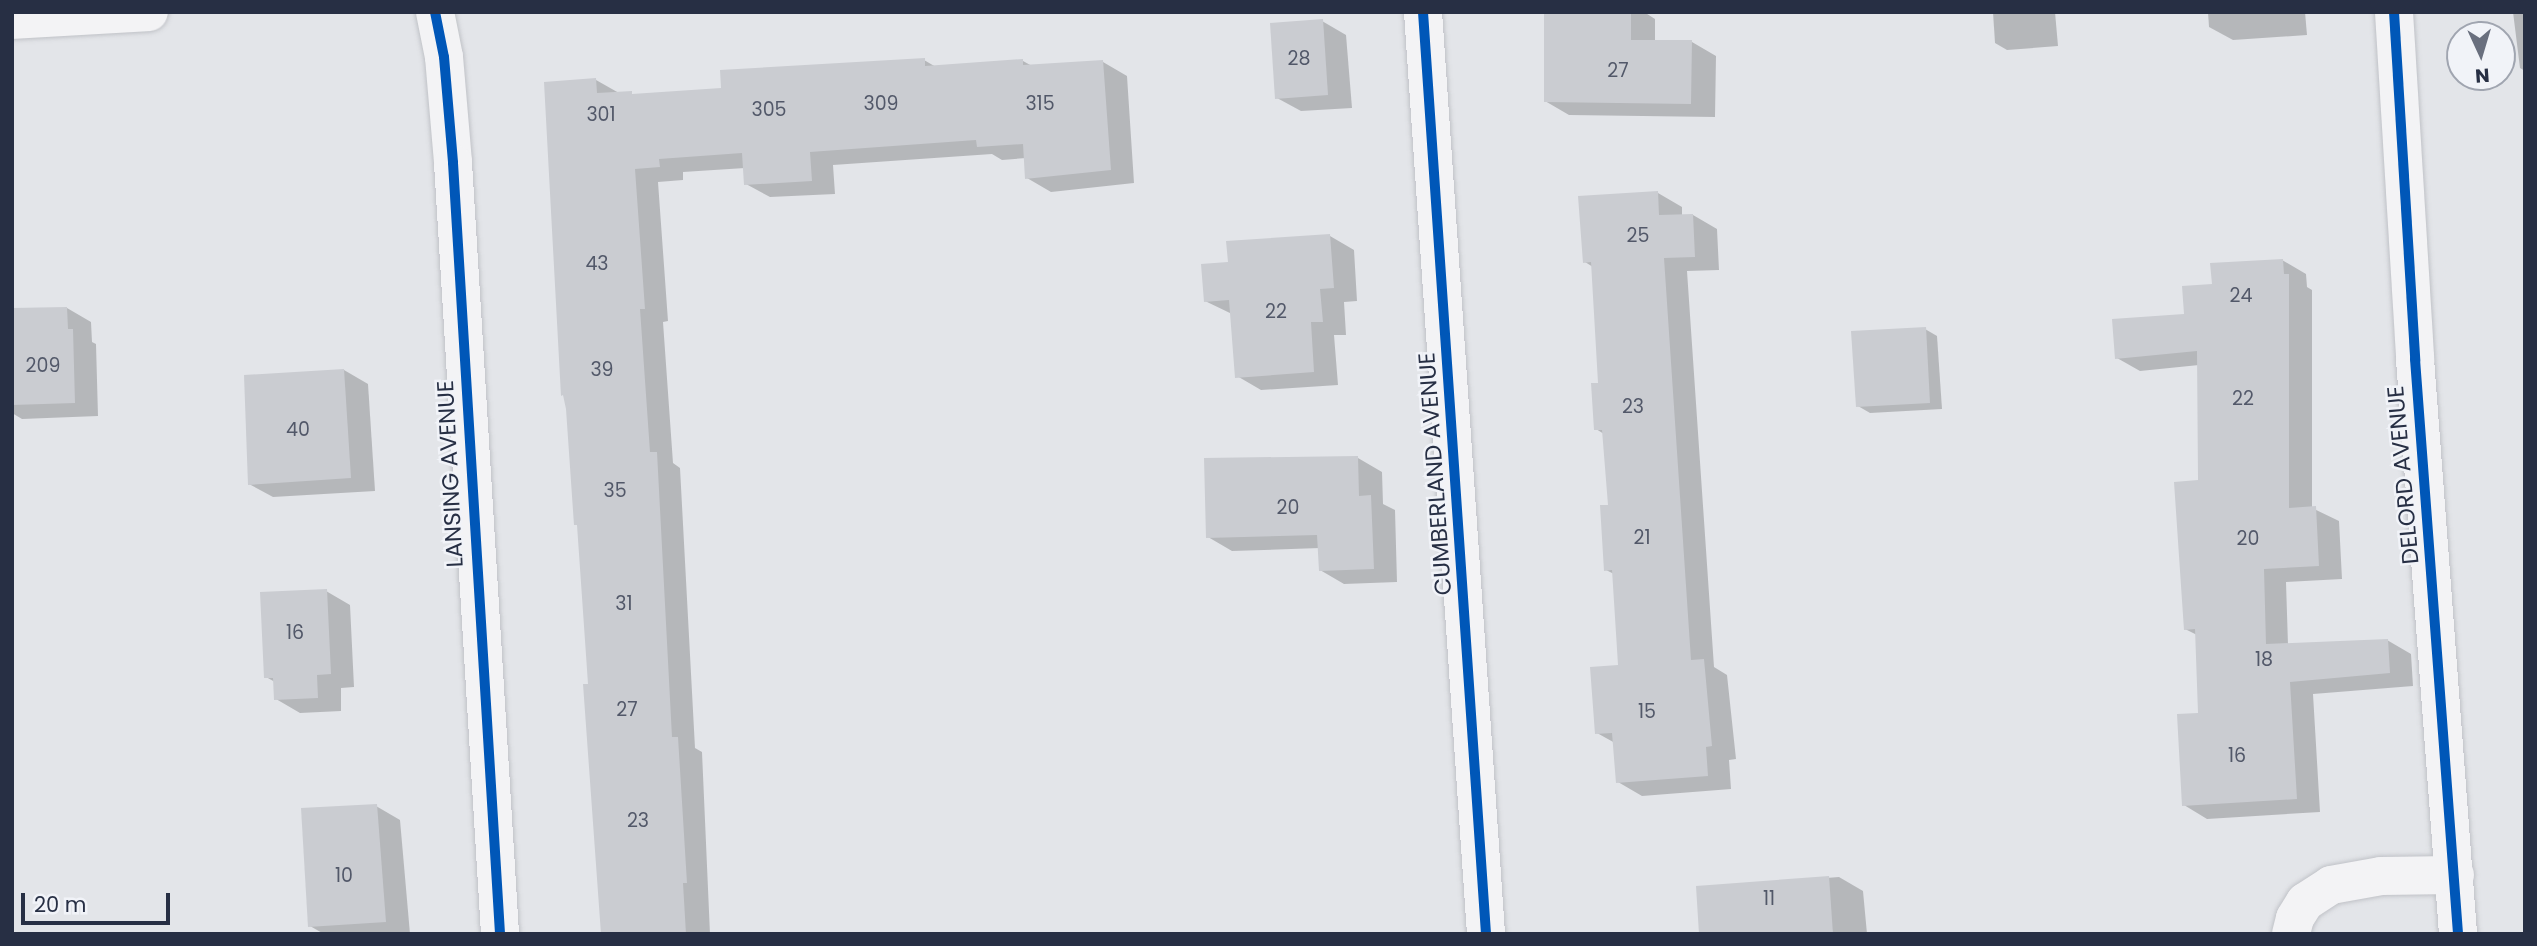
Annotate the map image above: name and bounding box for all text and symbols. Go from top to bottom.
north arrow [2446,21,2516,91]
house number: 28 [1288,48,1310,70]
house number: 27 [1607,60,1629,82]
text: N [2474,61,2490,89]
house number: 309 [863,93,899,115]
house number: 315 [1025,93,1055,115]
house number: 305 [751,99,787,121]
house number: 301 [586,104,616,126]
house number: 25 [1627,225,1649,247]
house number: 43 [585,253,609,275]
house number: 24 [2230,285,2252,307]
house number: 22 [1265,301,1287,323]
street label: CUMBERLAND AVENUE [1413,352,1457,596]
house number: 209 [26,355,60,377]
house number: 39 [590,359,614,381]
street label: LANSING AVENUE [431,380,469,568]
street label: DELORD AVENUE [2381,385,2425,565]
house number: 22 [2232,388,2254,410]
house number: 23 [1622,396,1644,418]
house number: 40 [286,419,310,441]
house number: 35 [603,480,627,502]
house number: 20 [1277,497,1299,519]
house number: 21 [1633,527,1651,549]
house number: 20 [2237,528,2259,550]
house number: 31 [615,593,633,615]
house number: 16 [286,622,304,644]
house number: 18 [2255,649,2273,671]
house number: 27 [616,699,638,721]
house number: 15 [1638,701,1656,723]
house number: 16 [2228,745,2246,767]
house number: 23 [627,810,649,832]
house number: 10 [335,865,353,887]
scale bar [24,880,173,924]
house number: 11 [1763,888,1775,910]
text: 20 m [34,890,87,919]

